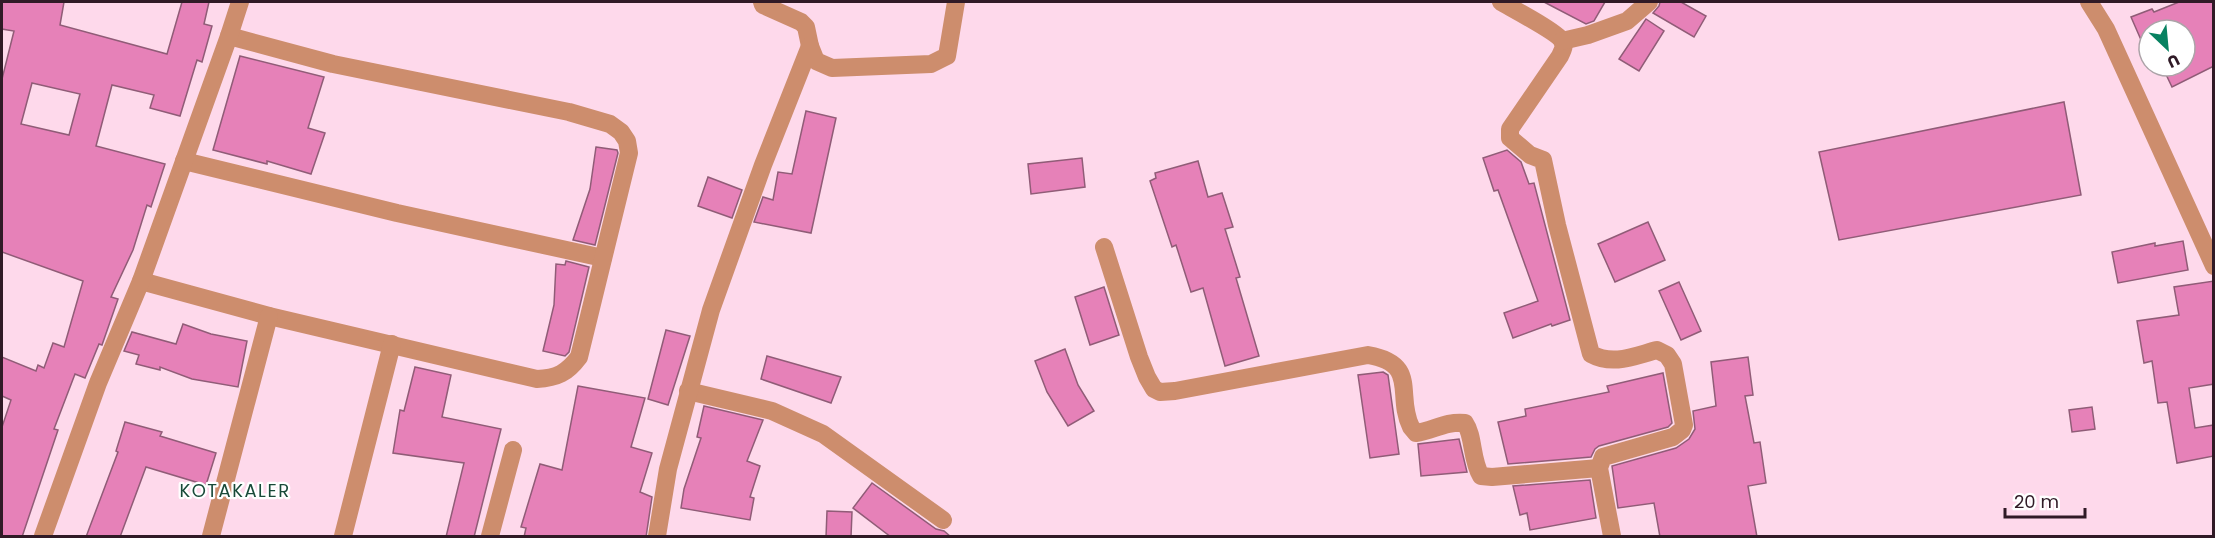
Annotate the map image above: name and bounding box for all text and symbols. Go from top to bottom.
north arrow [2137,18,2197,78]
text: U [2163,48,2183,74]
district label: KOTAKALER [179,478,291,503]
scale bar [2005,481,2084,519]
text: 20 m [2014,489,2059,514]

